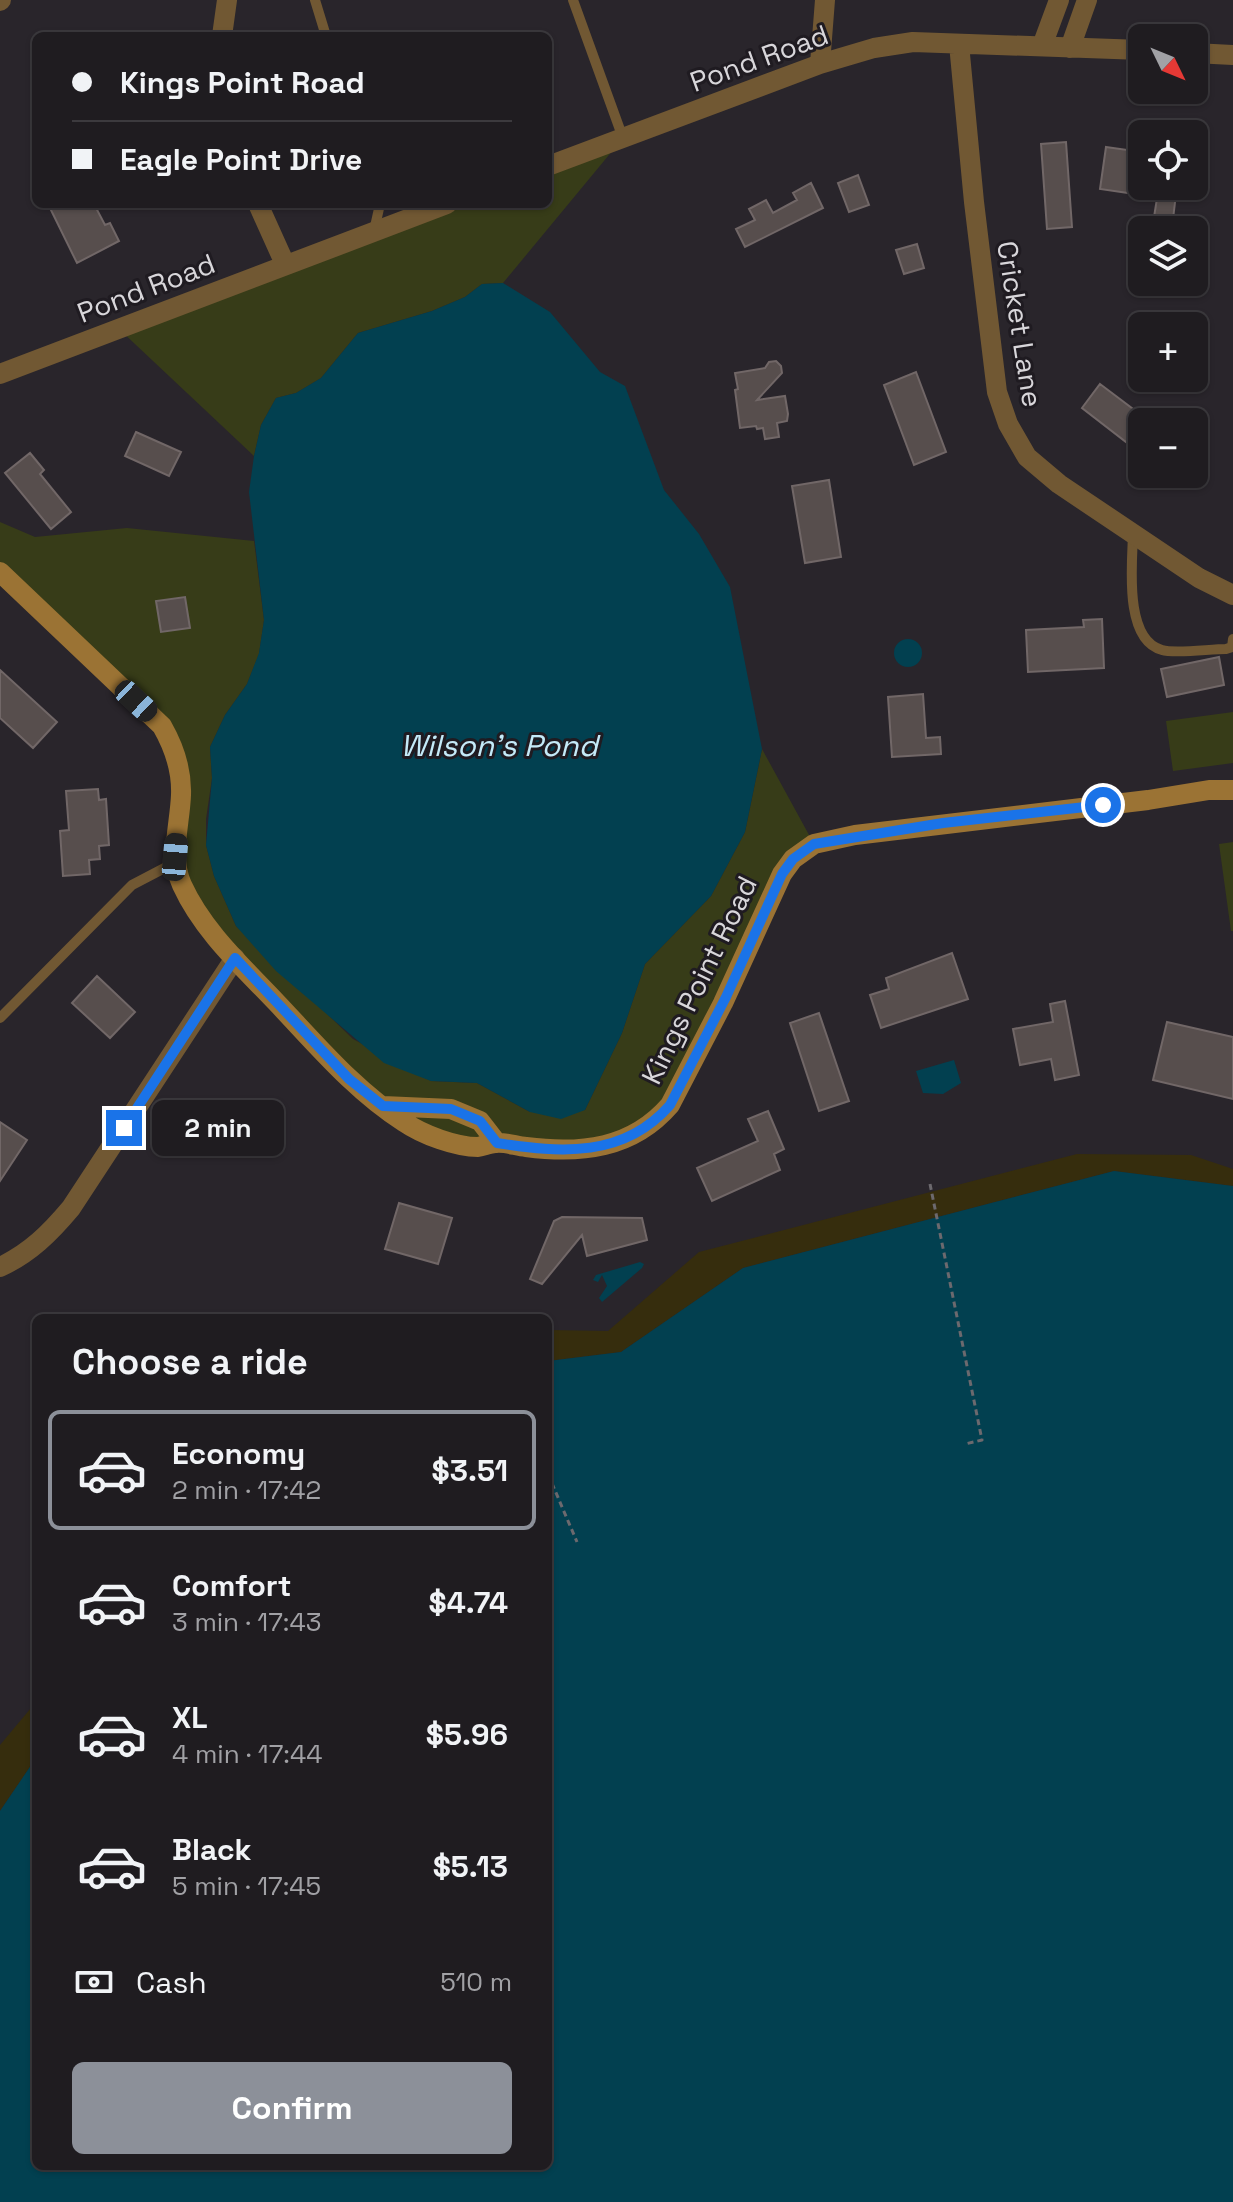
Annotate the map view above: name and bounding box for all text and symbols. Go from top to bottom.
street label: Pond Road [685,16,833,100]
north arrow [1128,24,1208,104]
map controls [1128,24,1208,488]
text: Kings Point Road [120,63,365,102]
button: locate [1128,120,1208,200]
text: Eagle Point Drive [120,140,362,179]
button: layers [1128,216,1208,296]
street label: Cricket Lane [989,238,1051,410]
street label: Pond Road [72,245,220,331]
button: + [1128,312,1208,392]
button: − [1128,408,1208,488]
car [110,676,162,726]
water label: Wilson's Pond [400,726,601,765]
route start [1085,787,1121,823]
car [161,832,189,882]
street label: Kings Point Road [633,870,765,1090]
callout: 2 min [152,1100,284,1156]
route end [106,1110,142,1146]
text: 2 min [184,1111,252,1145]
text: Choose a ride [72,1339,308,1385]
icon: car [76,1434,148,1506]
text: Economy [172,1434,305,1473]
text: $3.51 [432,1451,508,1490]
text: 2 min · 17:42 [172,1473,321,1507]
icon: car [76,1566,148,1638]
text: Comfort [172,1566,291,1605]
text: $4.74 [429,1583,508,1622]
text: 3 min · 17:43 [172,1605,321,1639]
icon: car [76,1698,148,1770]
text: XL [172,1698,208,1737]
text: $5.96 [426,1715,508,1754]
text: 4 min · 17:44 [172,1737,322,1771]
icon: car [76,1830,148,1902]
text: Black [172,1830,251,1869]
text: $5.13 [433,1847,508,1886]
text: 5 min · 17:45 [172,1869,321,1903]
icon: cash [72,1960,116,2004]
text: Cash [136,1963,207,2002]
text: 510 m [440,1965,512,1999]
button: Confirm [72,2062,512,2154]

